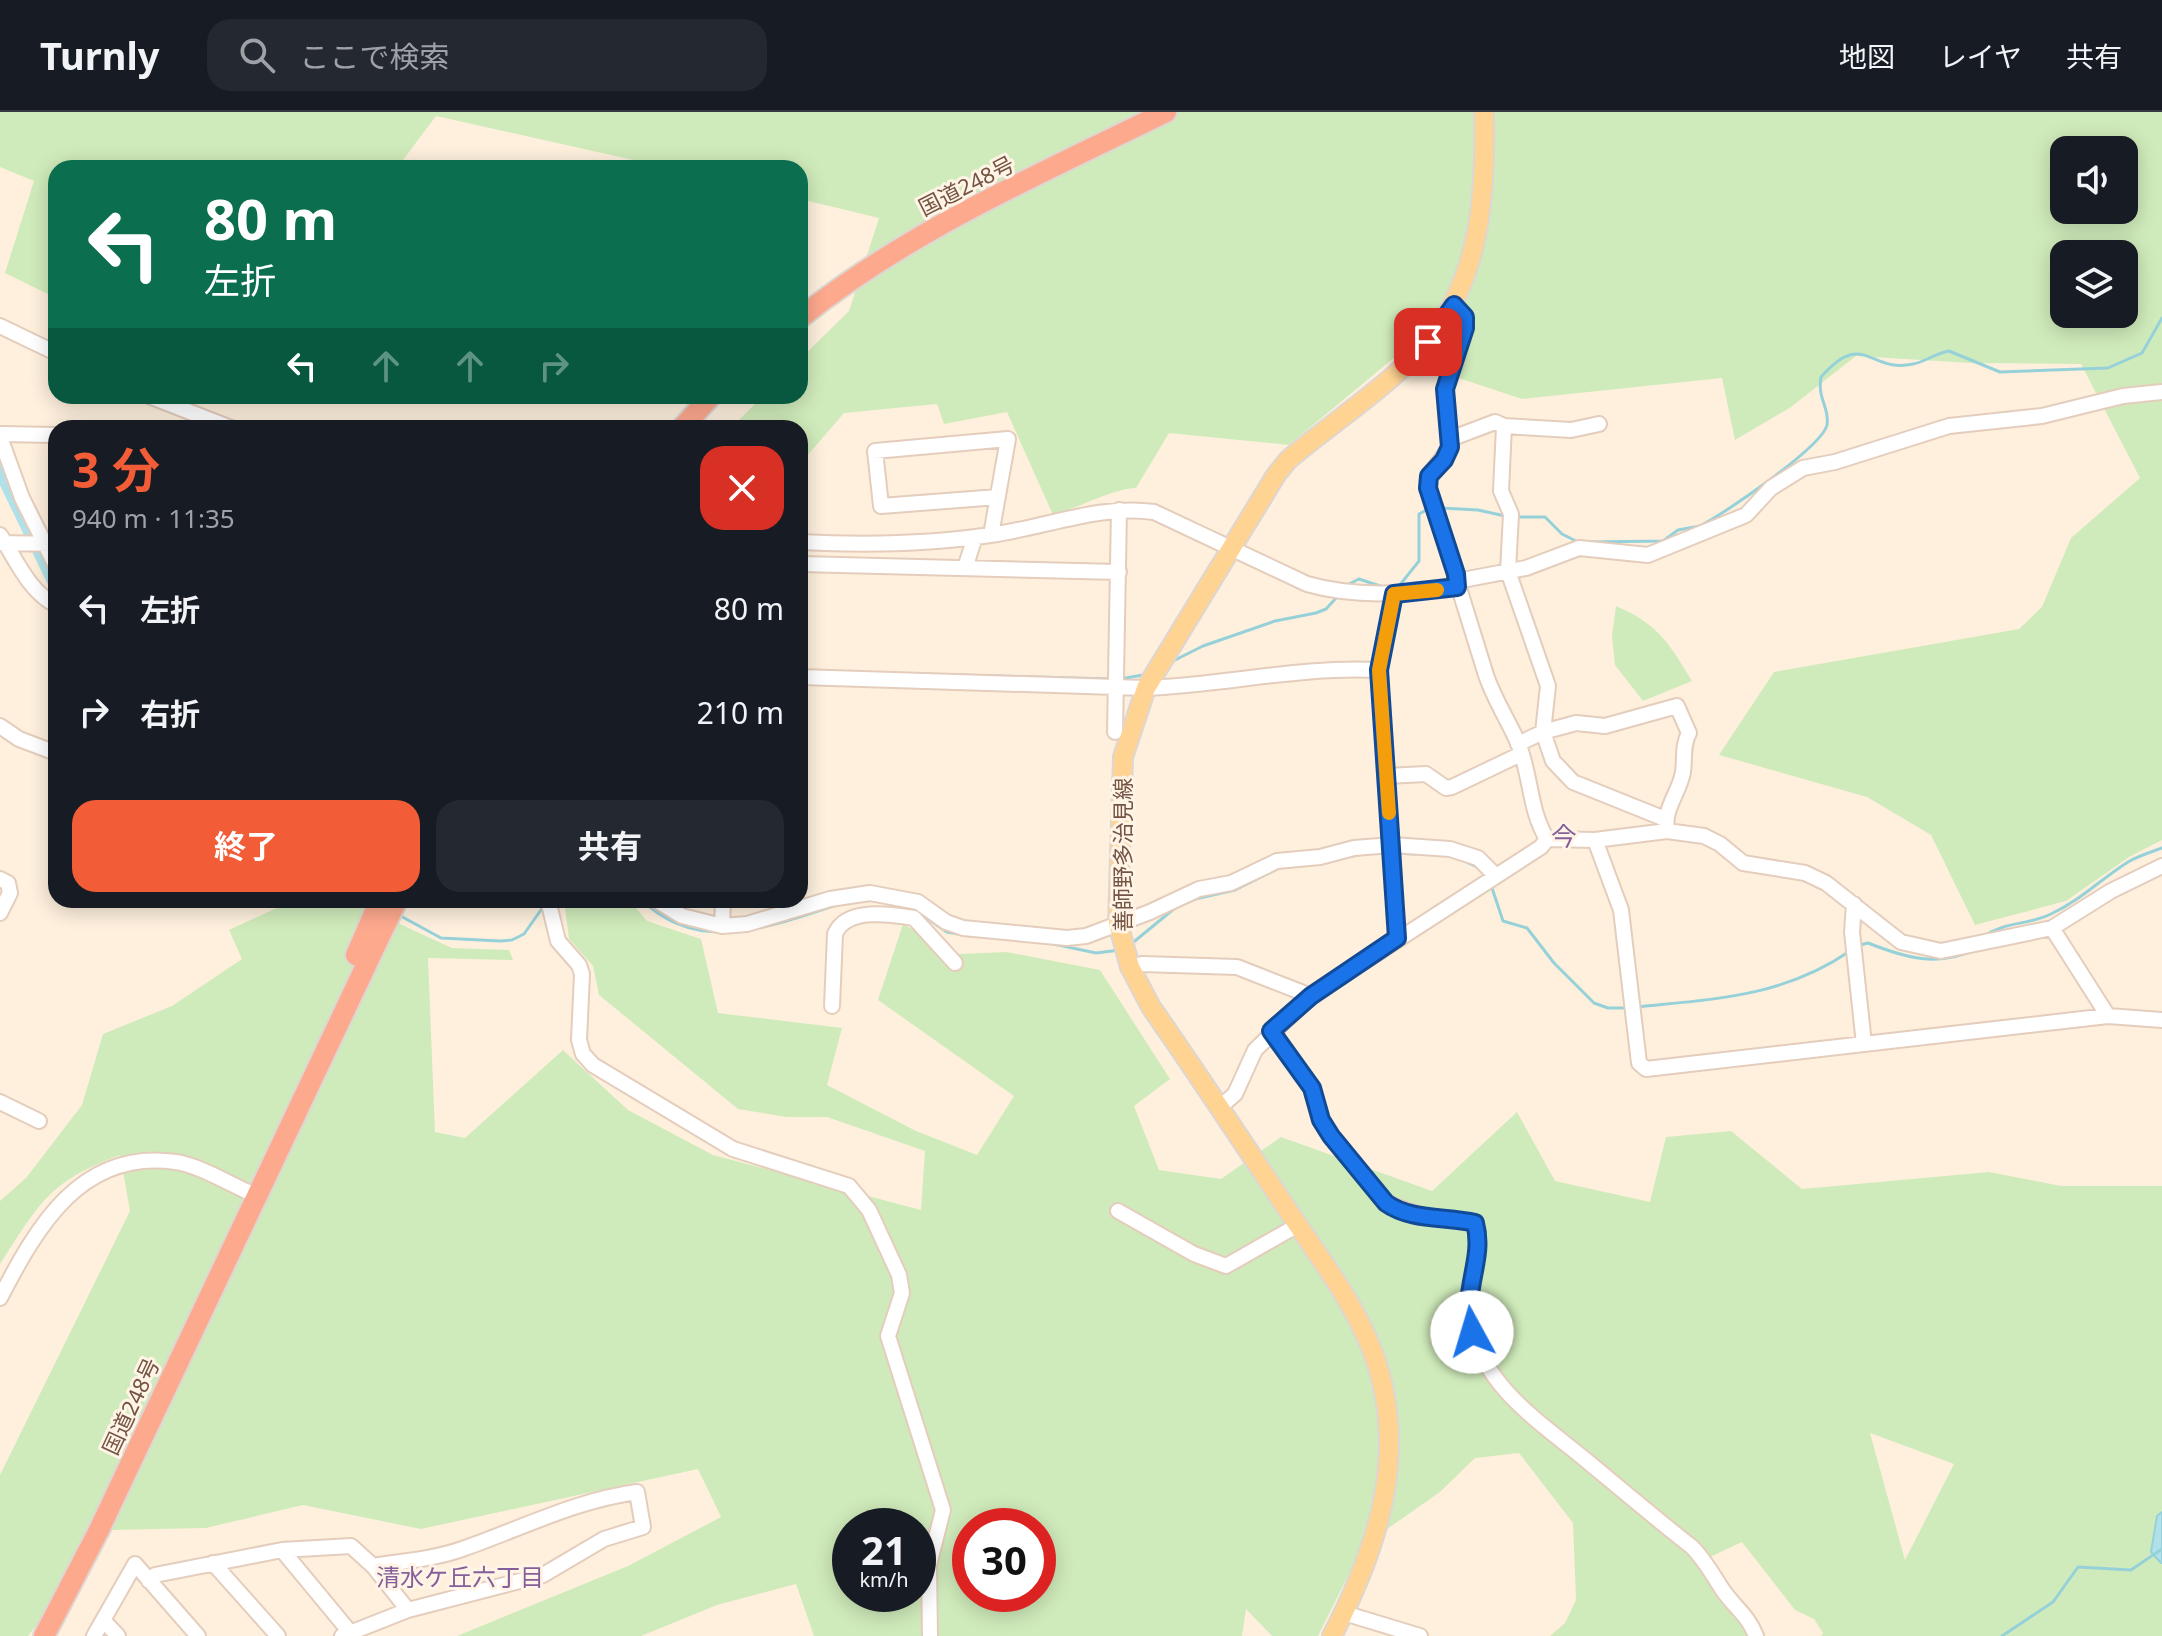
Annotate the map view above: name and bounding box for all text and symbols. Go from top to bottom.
search box [207,19,767,91]
text: Turnly [40,29,159,81]
icon: search [235,33,279,77]
text: ここで検索 [299,36,449,77]
text: 地図 [1839,37,1895,75]
text: レイヤ [1939,37,2022,75]
text: 共有 [2066,37,2122,75]
map controls [2050,136,2138,328]
button: sound [2050,136,2138,224]
street label: 国道248号 [913,148,1019,222]
text: 80 m [204,180,337,256]
icon: left [72,192,176,296]
button: layers [2050,240,2138,328]
text: 左折 [204,256,276,305]
pin [1394,308,1462,376]
icon: arrive [1406,320,1450,364]
icon: left [280,344,324,388]
icon: ahead [364,344,408,388]
icon: ahead [448,344,492,388]
icon: right [532,344,576,388]
text: 3 分 [72,437,160,502]
button: close [700,446,784,530]
text: 940 m · 11:35 [72,500,235,536]
icon: left [72,586,116,630]
text: 80 m [714,588,784,629]
text: 左折 [140,589,200,630]
icon: right [72,690,116,734]
text: 210 m [697,692,784,733]
text: 右折 [140,693,200,734]
street label: 善師野多治見線 [1107,778,1137,932]
button: 終了 [72,800,420,892]
button: 共有 [436,800,784,892]
district label: 今 [1551,818,1577,854]
position arrow [1430,1290,1514,1374]
street label: 国道248号 [94,1353,166,1459]
speed limit sign: 30 [952,1508,1056,1612]
text: 21 [861,1522,907,1577]
district label: 清水ケ丘六丁目 [376,1560,544,1593]
text: km/h [859,1566,909,1593]

